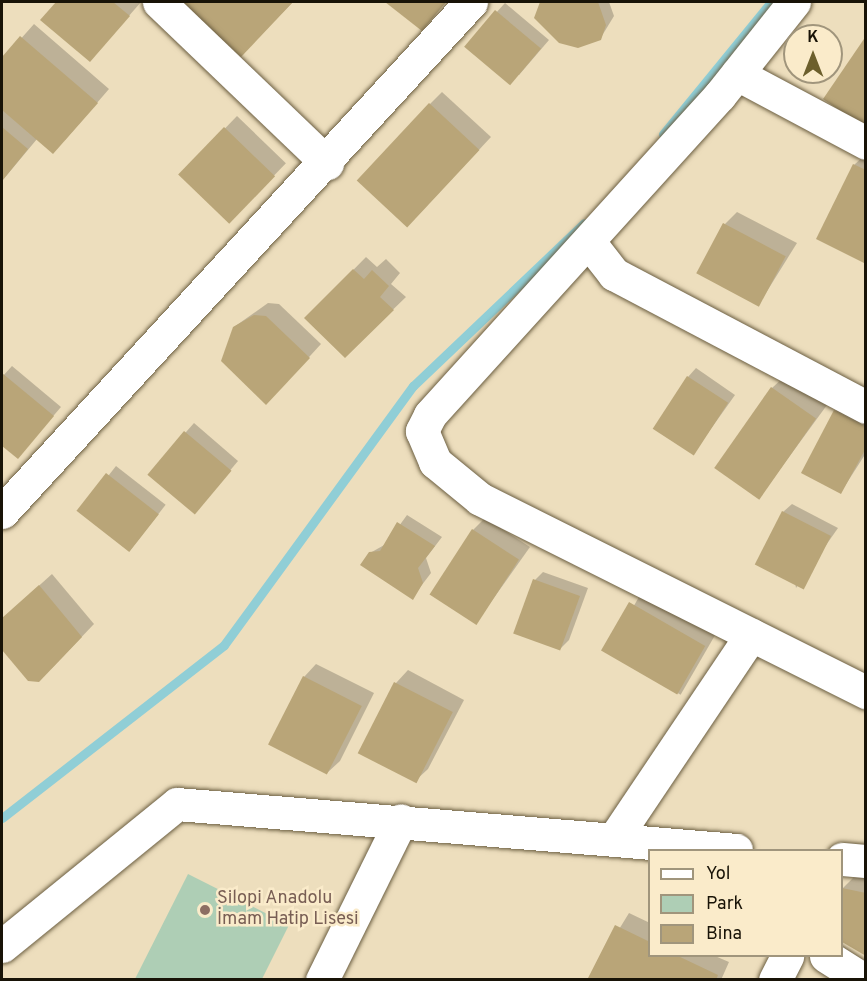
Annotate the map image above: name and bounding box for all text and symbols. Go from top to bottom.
north arrow [783,24,843,84]
text: K [807,28,819,48]
legend [648,849,843,957]
text: Yol [706,863,731,886]
place label: Silopi Anadolu İmam Hatip Lisesi [217,889,359,932]
text: Park [706,893,743,916]
marker: Silopi Anadolu İmam Hatip Lisesi [198,903,212,917]
text: Bina [706,923,742,946]

